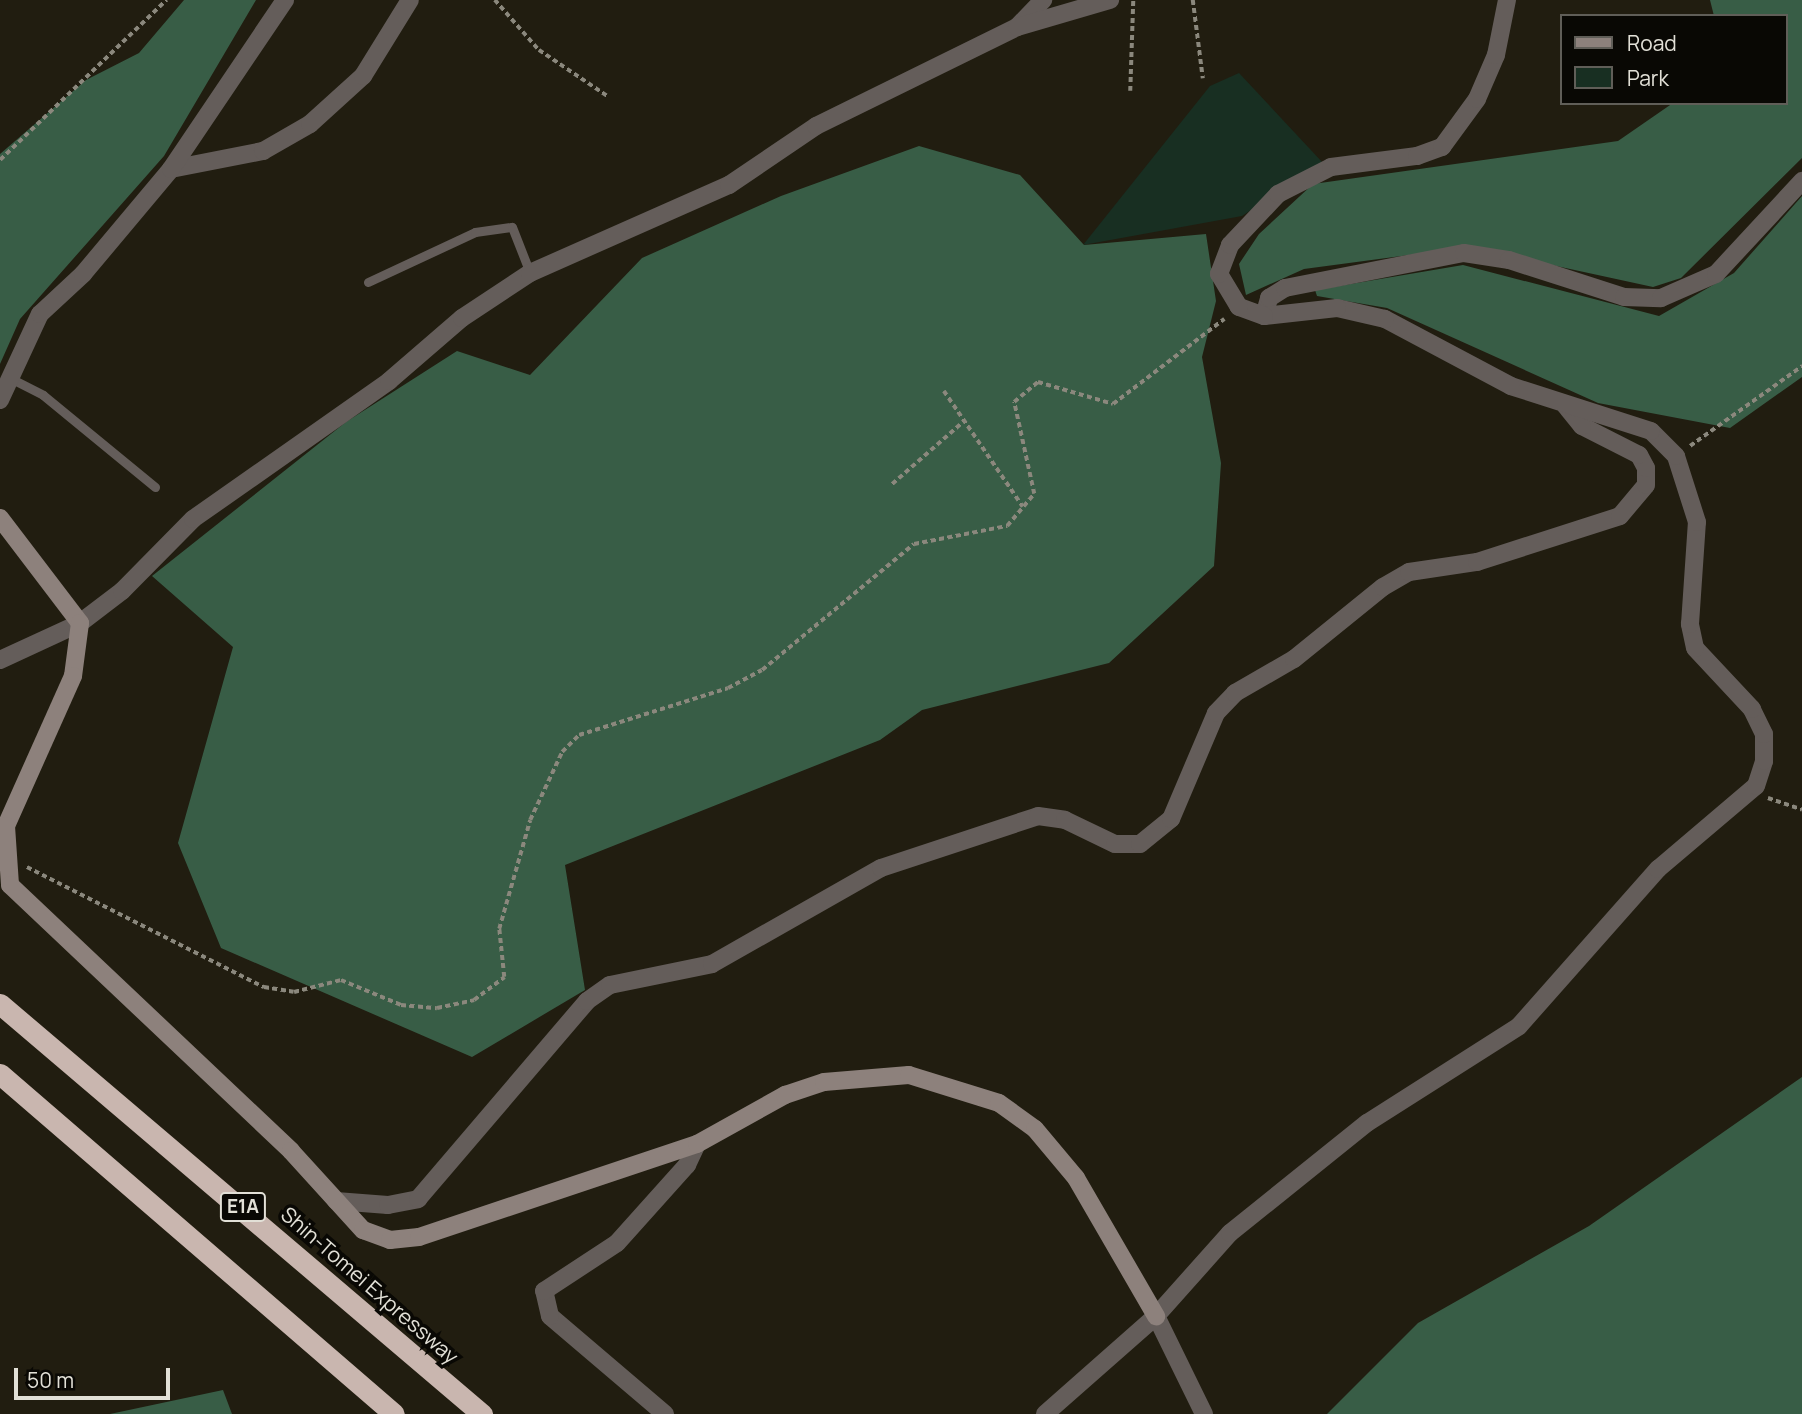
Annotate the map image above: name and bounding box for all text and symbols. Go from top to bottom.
legend [1560,14,1788,105]
text: Road [1627,29,1677,57]
text: Park [1627,64,1669,92]
road number: E1A [218,1191,268,1222]
street label: Shin-Tomei Expressway [276,1201,464,1369]
scale bar [18,1354,173,1398]
text: 50 m [27,1366,74,1394]

